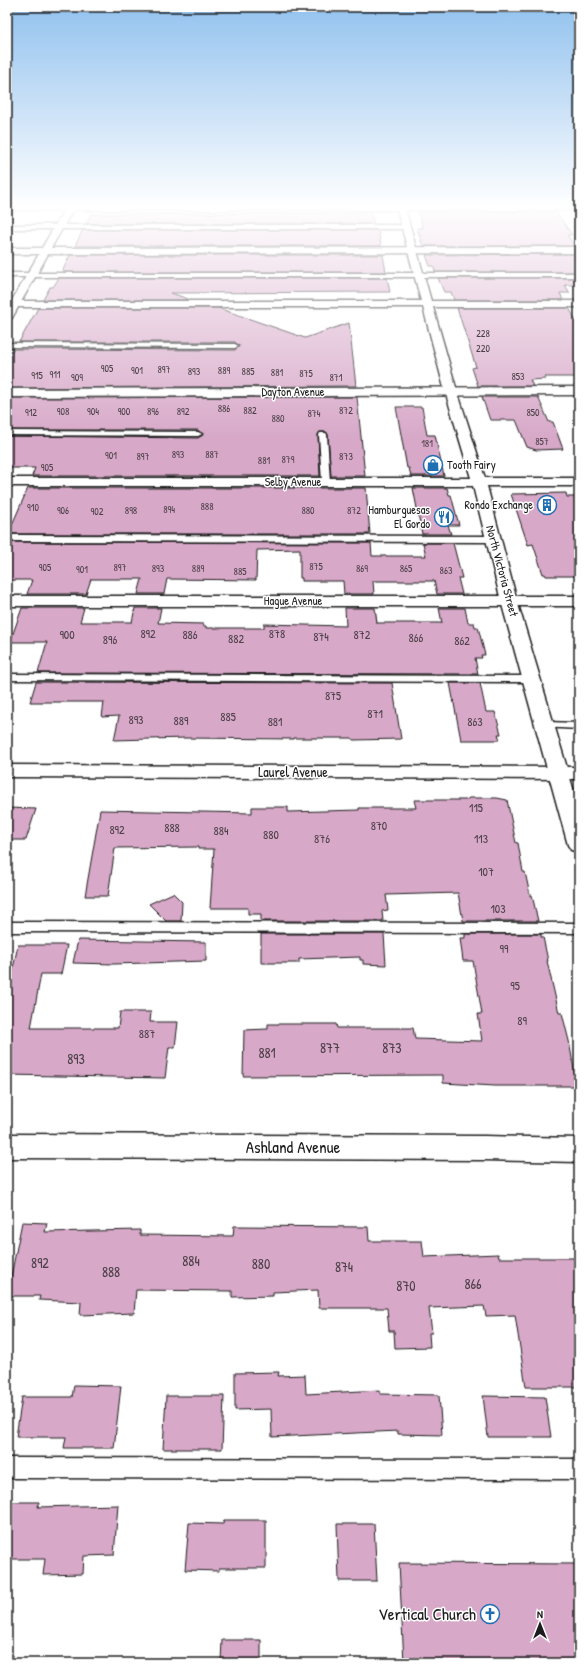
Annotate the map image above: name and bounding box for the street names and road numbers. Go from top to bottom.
street label: Dayton Avenue [261,383,325,400]
street label: Selby Avenue [265,473,322,490]
street label: North Victoria Street [482,523,523,619]
street label: Hague Avenue [264,592,322,609]
street label: Laurel Avenue [258,762,328,781]
street label: Ashland Avenue [246,1135,340,1158]

